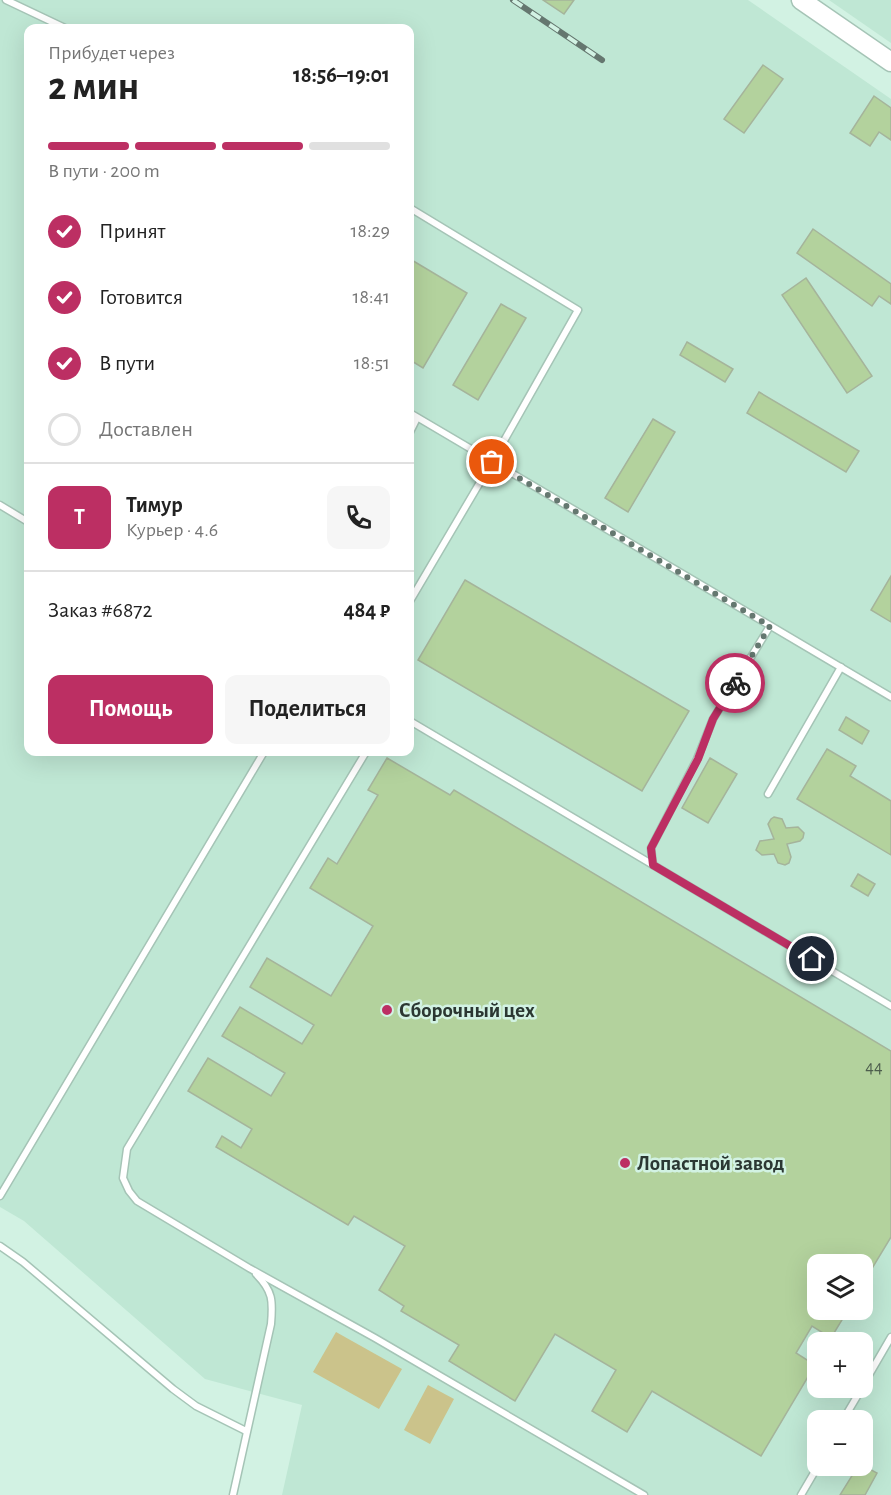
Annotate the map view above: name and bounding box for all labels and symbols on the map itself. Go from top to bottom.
pin [466,436,517,487]
courier [705,653,765,713]
pin [786,933,837,984]
place label: Сборочный цех [399,1000,535,1021]
marker: Сборочный цех [380,1003,394,1017]
house number: 44 [865,1059,883,1077]
place label: Лопастной завод [637,1153,784,1174]
marker: Лопастной завод [618,1156,632,1170]

